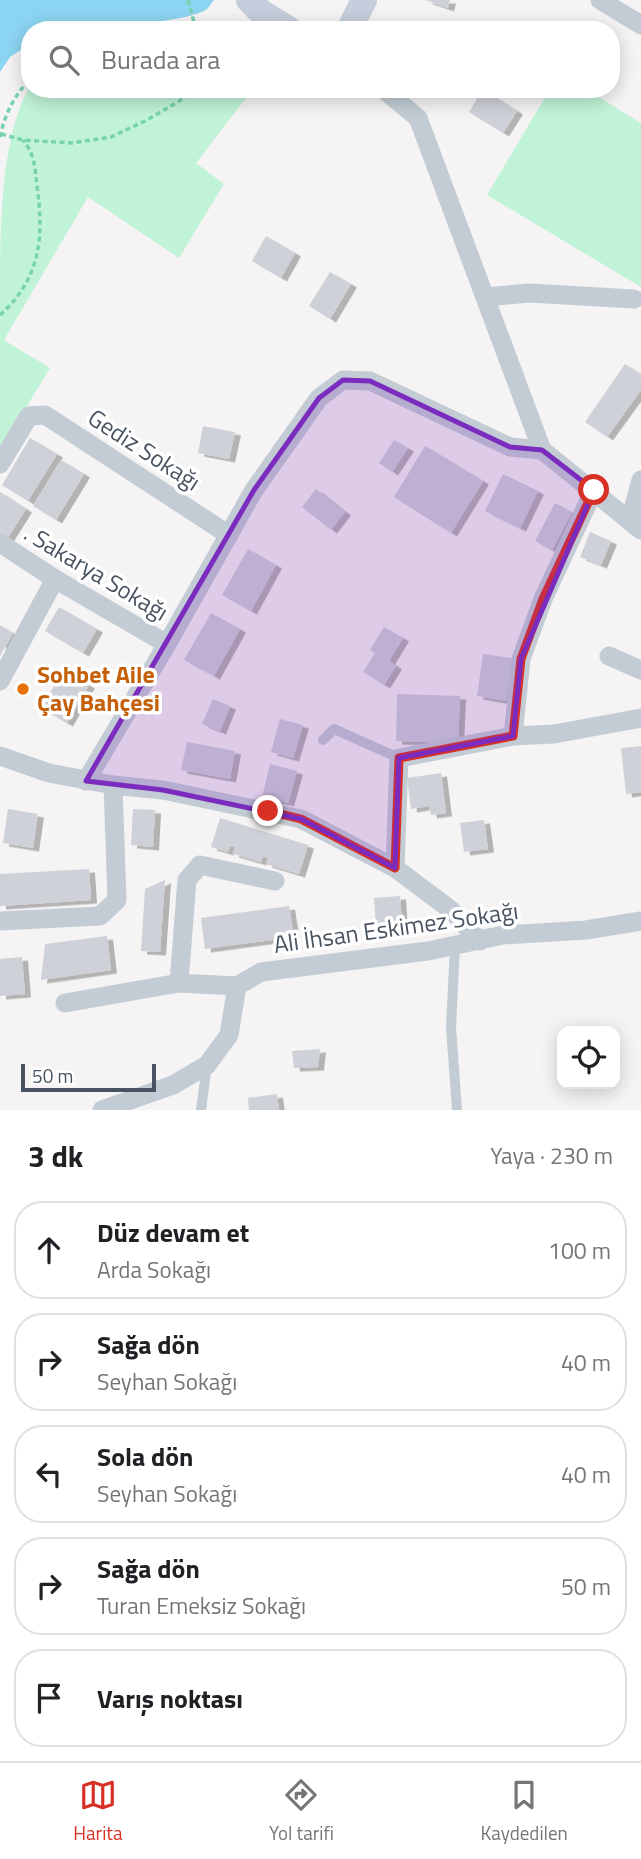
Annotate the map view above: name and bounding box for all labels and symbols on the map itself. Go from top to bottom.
street label: Gediz Sokağı [81,399,208,499]
route start [578,474,609,505]
street label: . Sakarya Sokağı [18,515,175,629]
place label: Sohbet Aile Çay Bahçesi [37,656,160,720]
marker: Sohbet Aile Çay Bahçesi [15,681,31,697]
route end [252,795,283,826]
street label: Ali İhsan Eskimez Sokağı [271,892,521,962]
scale bar [21,1061,156,1093]

